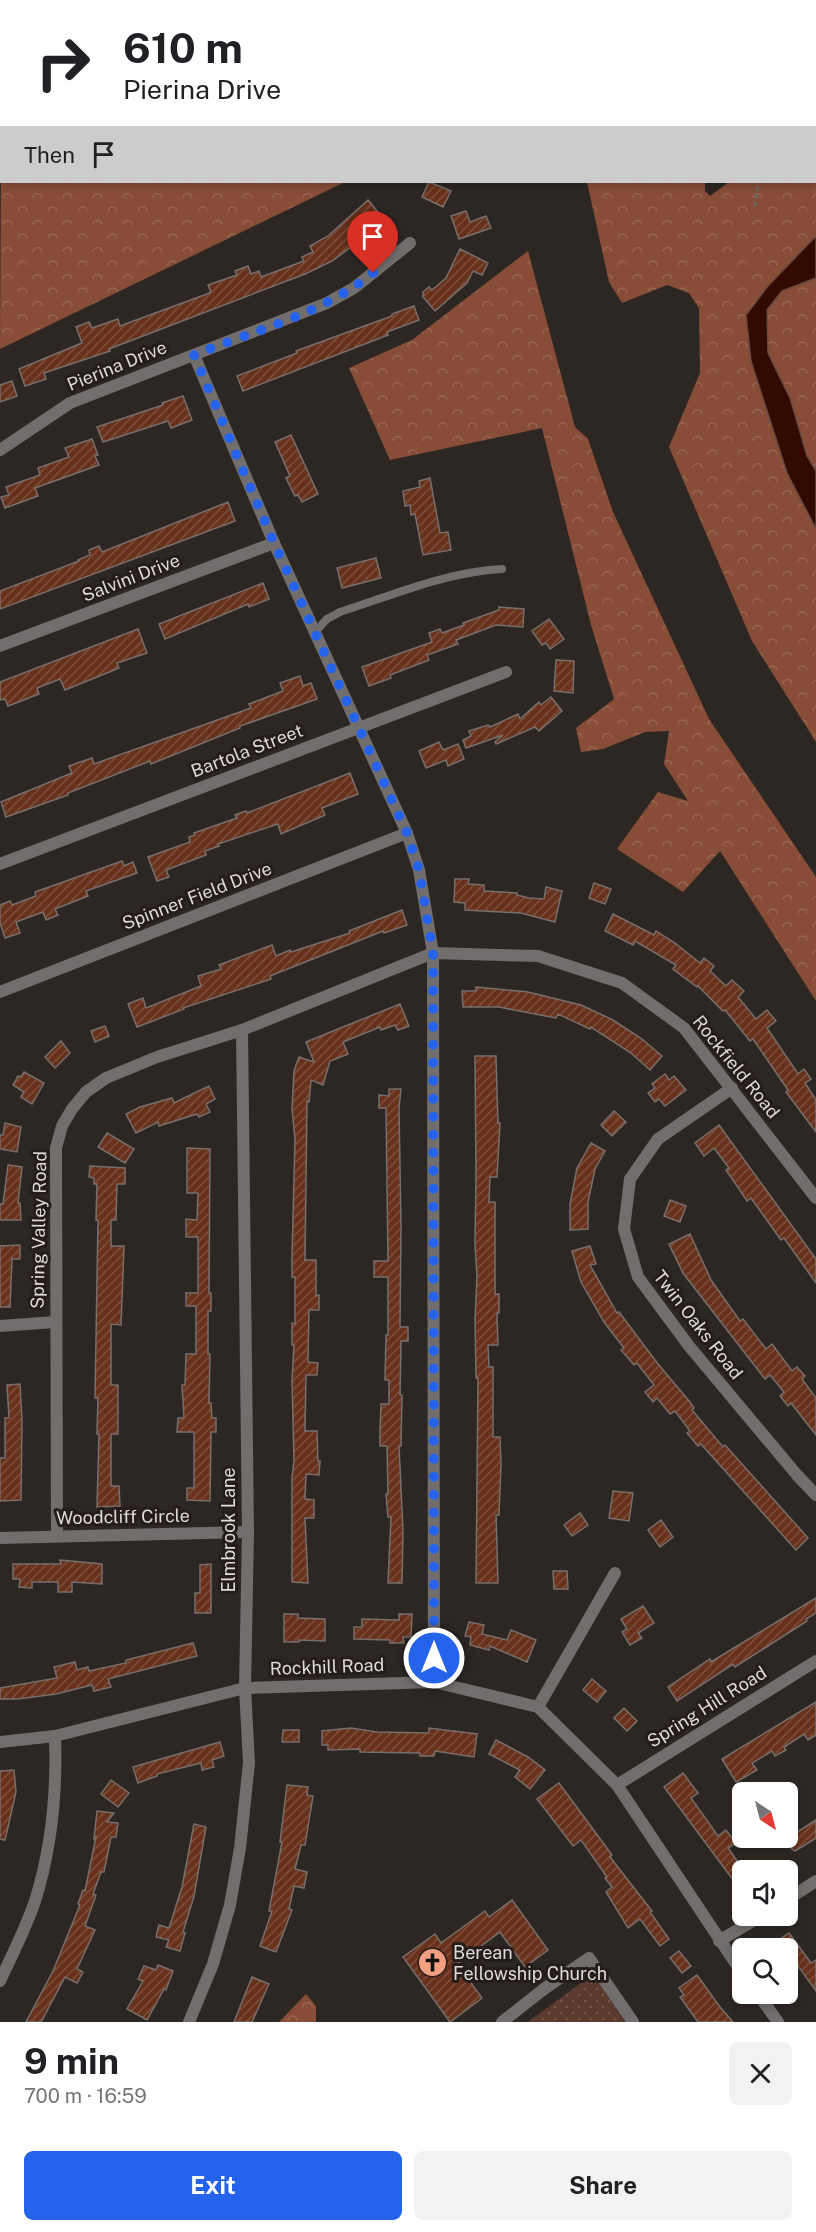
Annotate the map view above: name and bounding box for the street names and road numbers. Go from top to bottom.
street label: Pierina Drive [64,336,170,395]
street label: Salvini Drive [79,549,183,606]
street label: Bartola Street [188,720,306,781]
street label: Spinner Field Drive [119,857,274,934]
street label: Rockfield Road [689,1011,784,1122]
street label: Spring Valley Road [27,1151,50,1309]
street label: Twin Oaks Road [649,1266,747,1383]
street label: Elmbrook Lane [218,1468,239,1592]
street label: Woodcliff Circle [56,1505,190,1528]
street label: Rockhill Road [269,1654,385,1679]
street label: Spring Hill Road [643,1662,770,1752]

